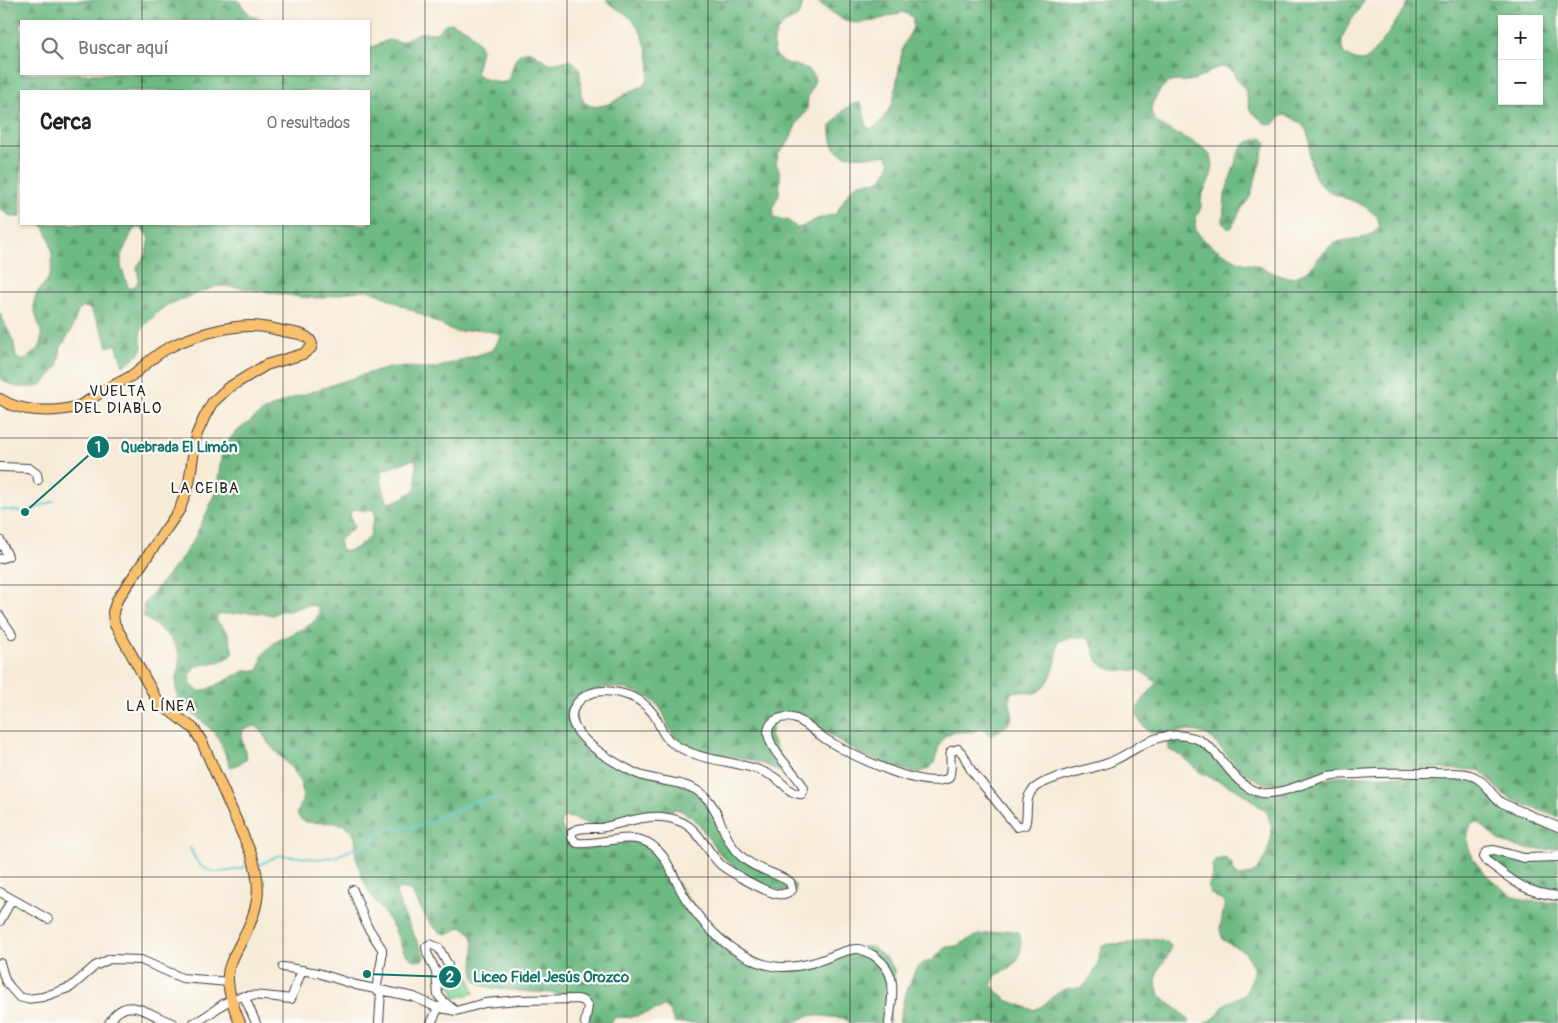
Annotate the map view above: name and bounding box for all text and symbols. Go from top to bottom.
map controls [1498,15,1543,105]
button: + [1498,15,1543,60]
search box [20,20,370,75]
icon: search [38,34,66,62]
text: Buscar aquí [78,36,169,60]
button: − [1498,60,1543,105]
text: Cerca [40,109,91,136]
text: 0 resultados [266,113,350,133]
district label: VUELTA DEL DIABLO [74,382,162,418]
callout: Quebrada El Limón [86,432,248,462]
text: 1 [95,438,101,457]
text: Quebrada El Limón [121,438,238,457]
district label: LA CEIBA [171,479,239,498]
district label: LA LÍNEA [126,697,196,716]
callout: Liceo Fidel Jesús Orozco [438,962,639,992]
text: 2 [446,968,454,987]
text: Liceo Fidel Jesús Orozco [473,968,629,987]

